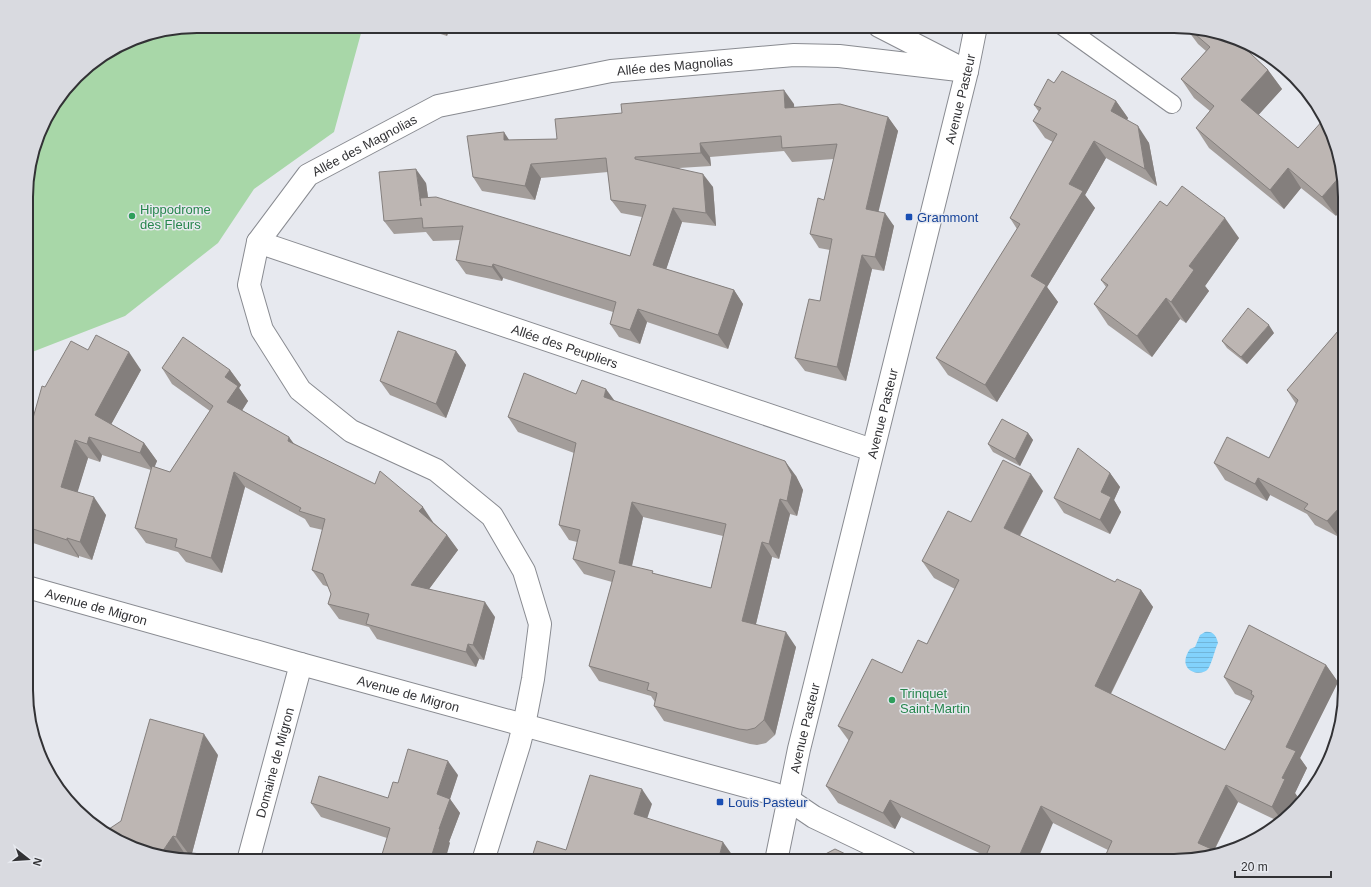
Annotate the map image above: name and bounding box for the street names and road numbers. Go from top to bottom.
street label: Avenue Pasteur [942,52,978,146]
street label: Allée des Magnolias [616,53,734,78]
street label: Allée des Magnolias [309,111,420,179]
street label: Allée des Peupliers [510,321,620,371]
street label: Avenue Pasteur [864,366,901,460]
street label: Avenue de Migron [44,585,149,628]
street label: Avenue de Migron [356,672,461,715]
street label: Avenue Pasteur [787,681,823,775]
street label: Domaine de Migron [253,706,296,819]

